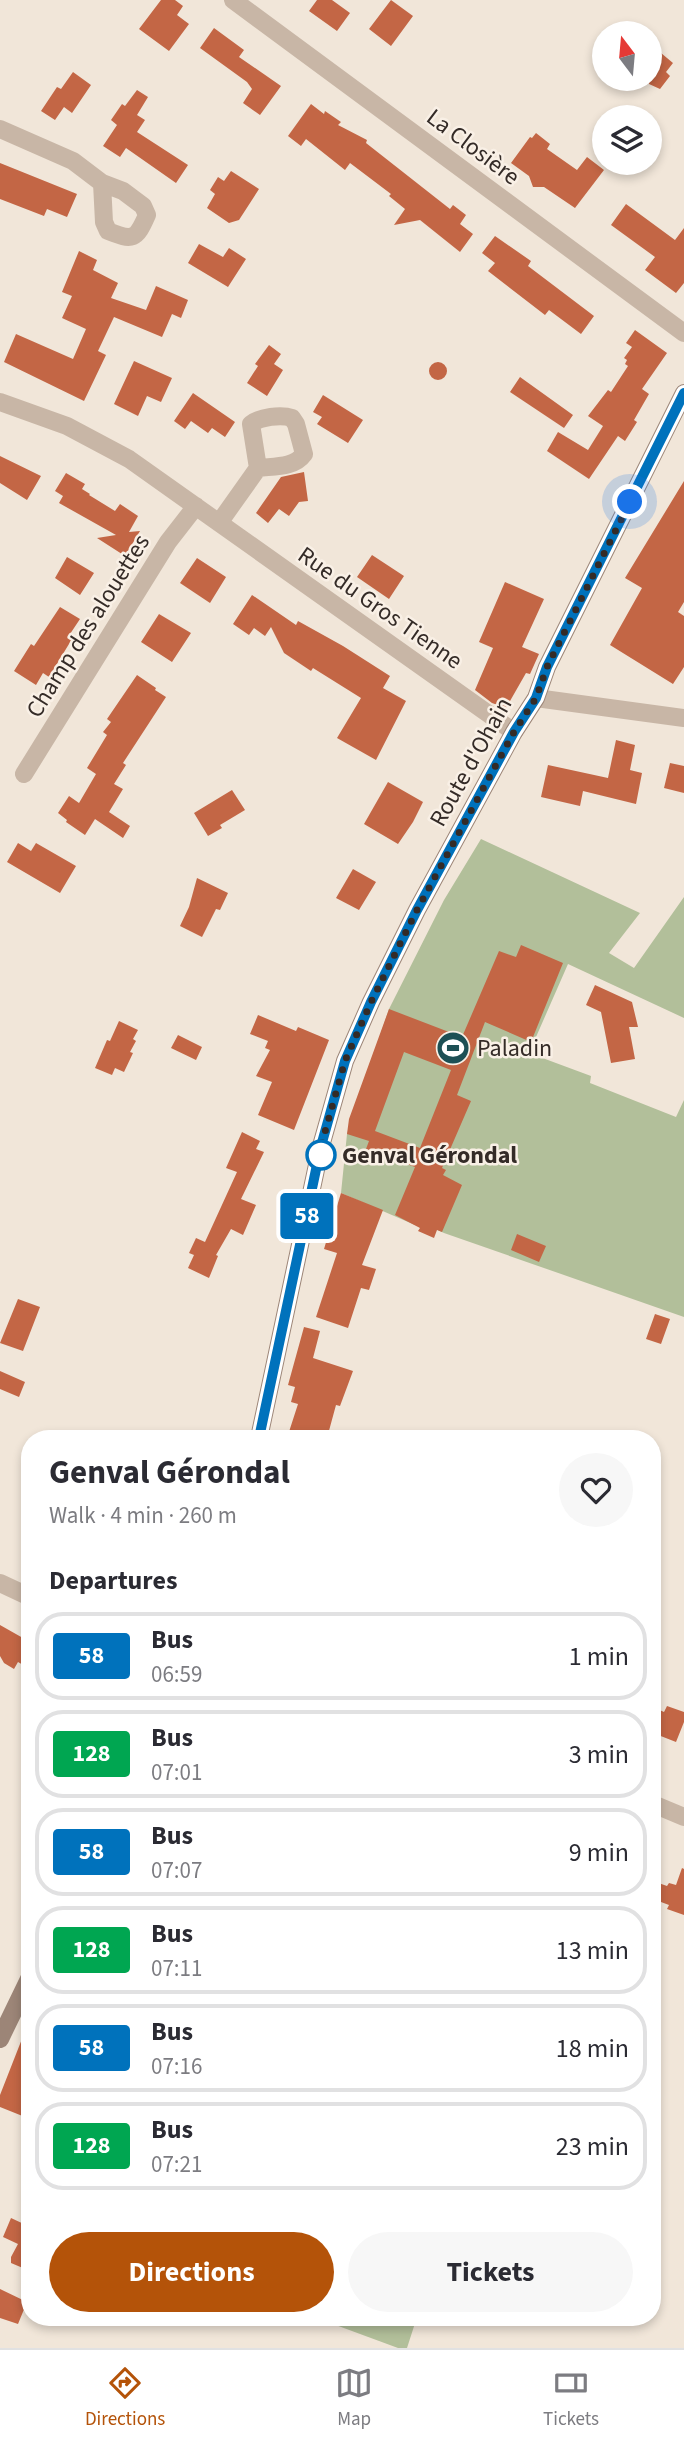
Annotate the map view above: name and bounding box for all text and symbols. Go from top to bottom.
north arrow [592,21,662,91]
map controls [592,21,662,175]
street label: La Closière [419,100,527,194]
button: layers [592,105,662,175]
your location [612,484,647,519]
street label: Champ des alouettes [17,528,159,724]
street label: Rue du Gros Tienne [290,538,470,678]
street label: Route d'Ohain [421,691,521,833]
sports icon: Paladin [434,1029,472,1067]
place label: Paladin [477,1031,552,1066]
place label: Genval Gérondal [342,1138,517,1173]
marker: Genval Gérondal [306,1140,336,1170]
line badge: 58 [276,1193,338,1239]
text: 58 [294,1198,320,1233]
text: Genval Gérondal [49,1449,290,1496]
button: heart [559,1453,633,1527]
text: Walk · 4 min · 260 m [49,1499,237,1532]
text: Departures [49,1562,177,1599]
text: Bus [151,1621,193,1658]
text: 58 [79,1638,104,1673]
text: 1 min [569,1638,629,1675]
text: 06:59 [151,1658,202,1691]
text: Bus [151,1719,193,1756]
text: 128 [72,1736,111,1771]
text: 3 min [569,1736,629,1773]
text: 07:01 [151,1756,202,1789]
text: Bus [151,1817,193,1854]
text: 58 [79,1834,104,1869]
text: 9 min [569,1834,629,1871]
text: 07:07 [151,1854,202,1887]
text: Bus [151,1915,193,1952]
text: 128 [72,1932,111,1967]
text: 13 min [556,1932,629,1969]
text: 07:11 [151,1952,202,1985]
text: Bus [151,2013,193,2050]
text: 58 [79,2030,104,2065]
text: 18 min [556,2030,629,2067]
text: 07:16 [151,2050,202,2083]
text: Bus [151,2111,193,2148]
text: 128 [72,2128,111,2163]
text: 23 min [556,2128,629,2165]
text: 07:21 [151,2148,202,2181]
button: Directions [49,2232,334,2312]
button: Tickets [348,2232,633,2312]
tab: Directions [85,2364,165,2433]
tab: Map [335,2364,373,2433]
tab: Tickets [543,2364,599,2433]

